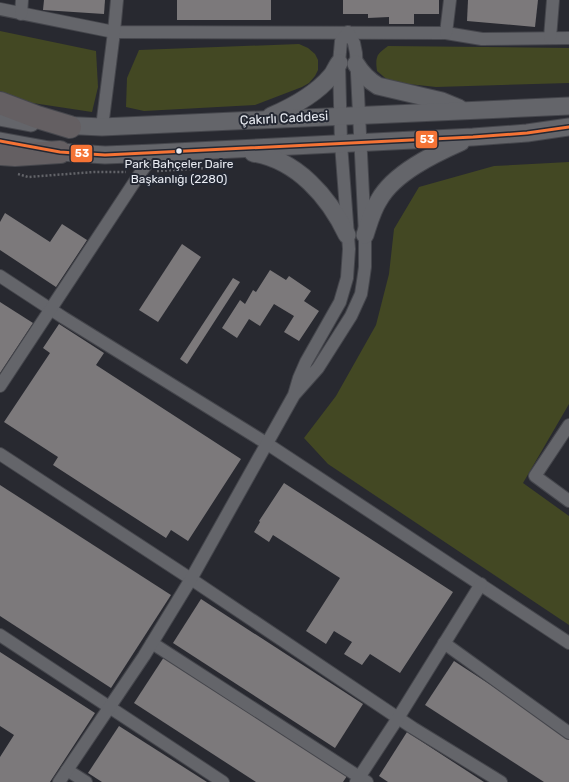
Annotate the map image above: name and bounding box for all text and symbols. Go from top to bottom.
street label: Çakırlı Caddesi [239,108,329,128]
line badge: 53 [415,130,438,149]
text: 53 [420,133,434,146]
line badge: 53 [70,144,93,163]
marker: Park Bahçeler Dai̇re Başkanlığı (2280) [174,146,184,156]
text: 53 [75,147,89,160]
place label: Park Bahçeler Dai̇re Başkanlığı (2280) [125,157,234,186]

